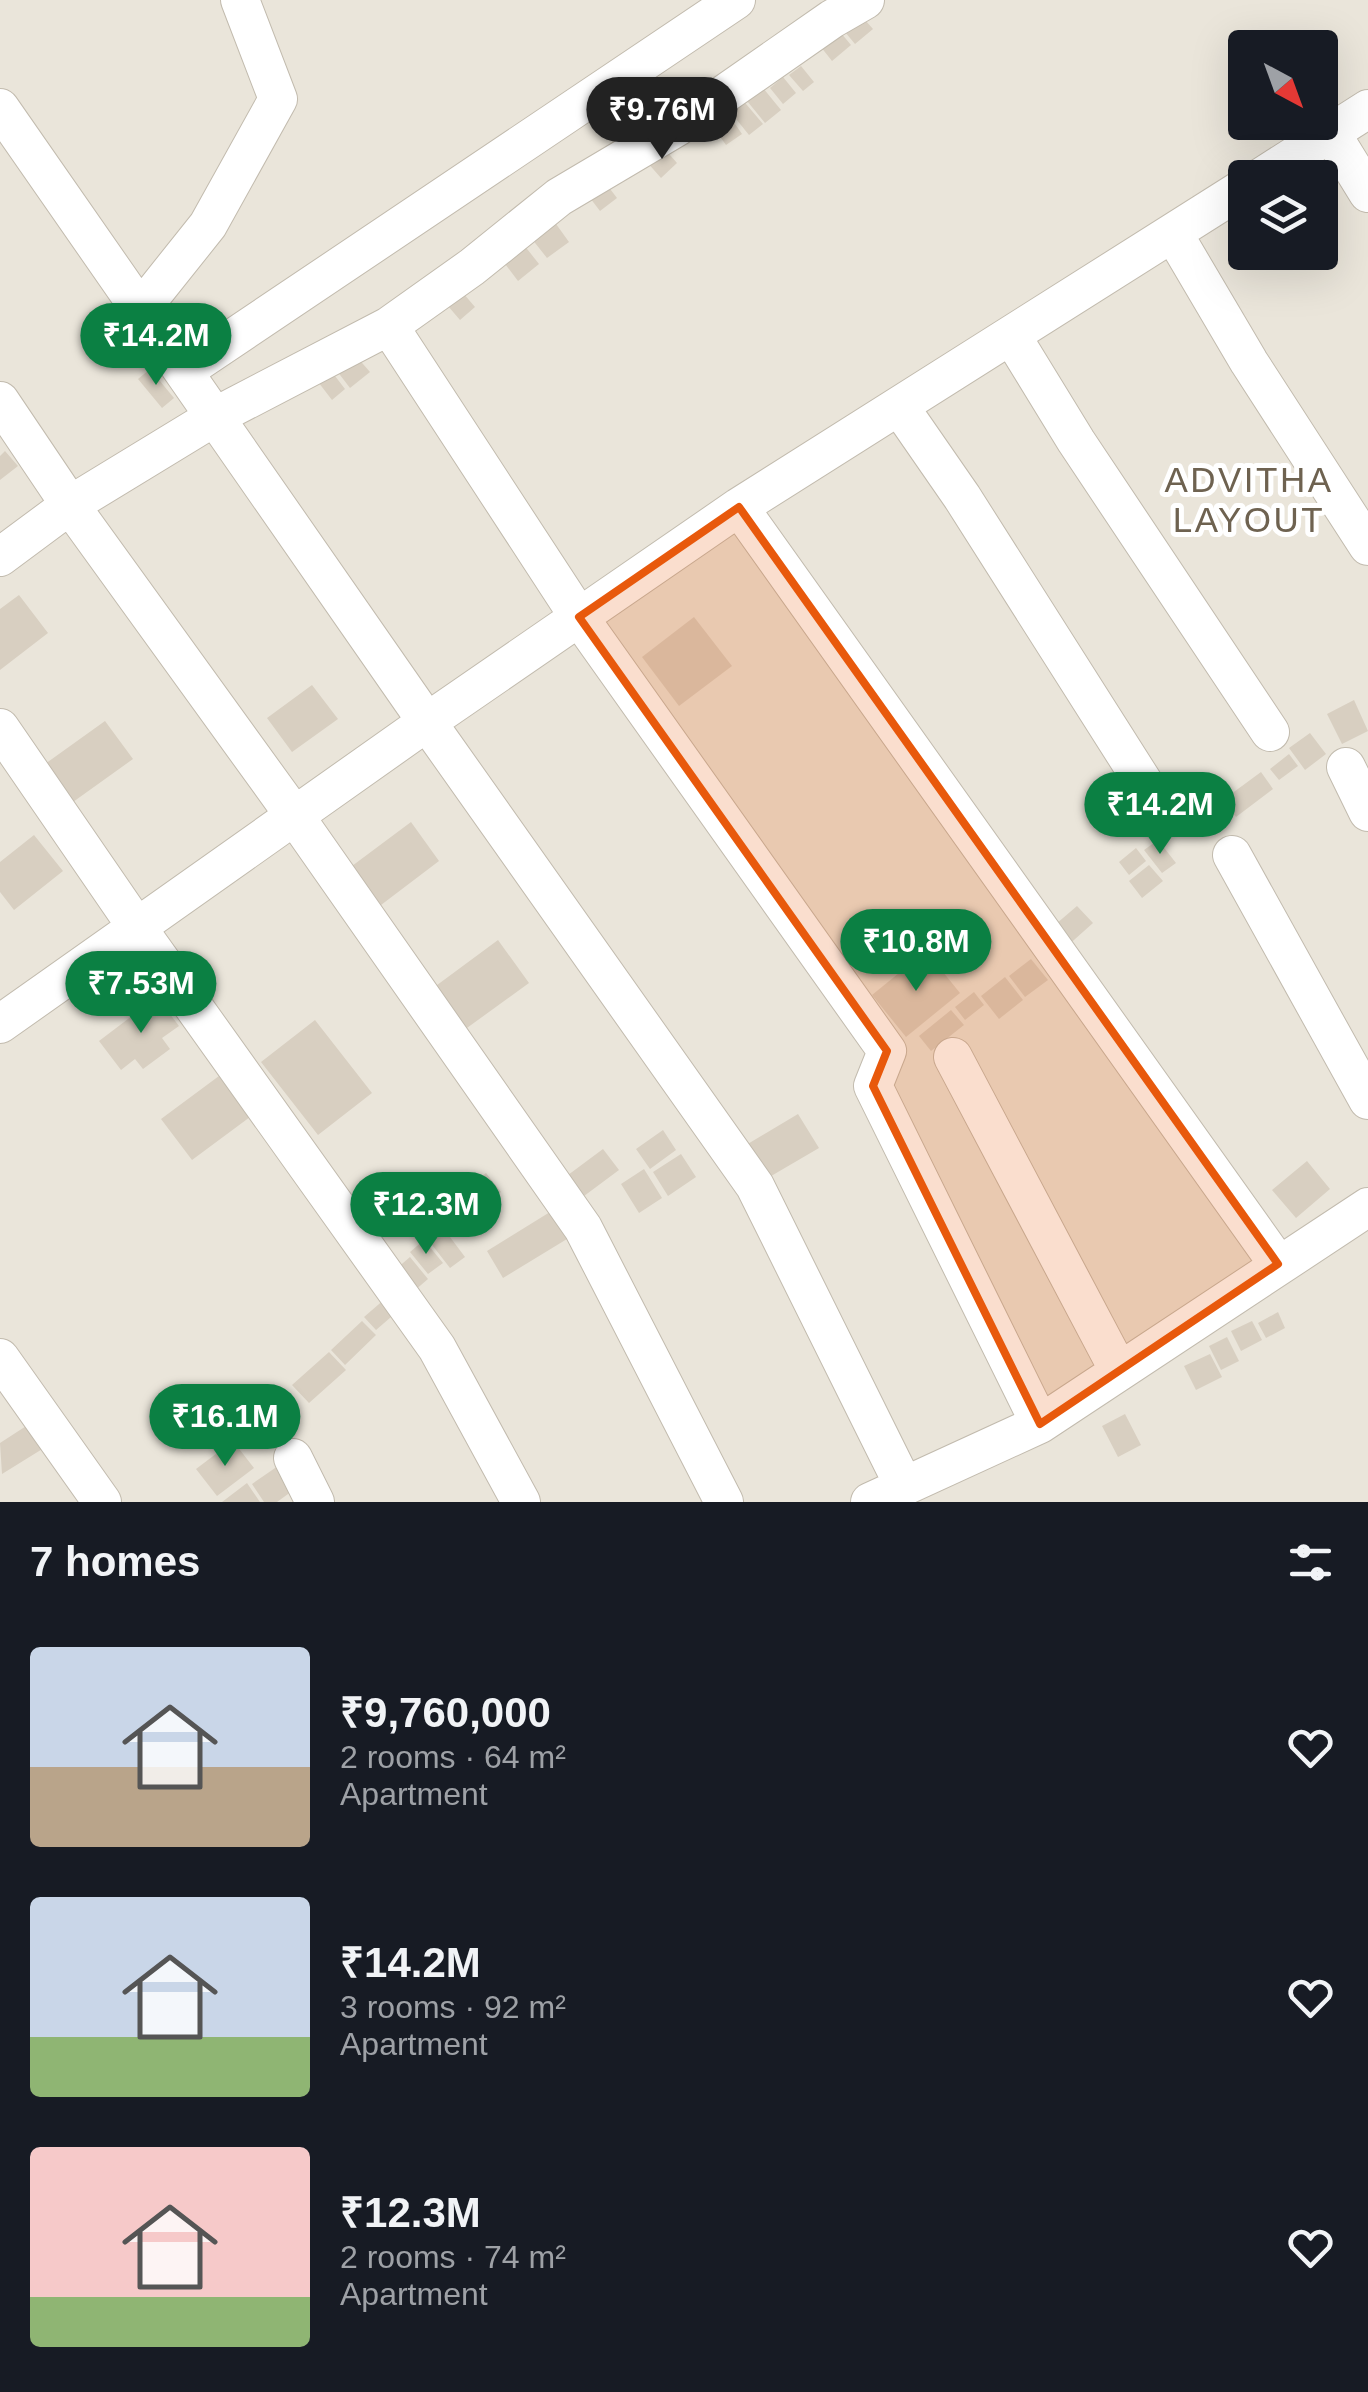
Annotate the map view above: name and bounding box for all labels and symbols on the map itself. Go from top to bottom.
north arrow [1228,30,1338,140]
pin: ₹9.76M [581,77,743,162]
pin: ₹14.2M [75,303,237,388]
district label: ADVITHA LAYOUT [1164,460,1334,539]
pin: ₹14.2M [1079,772,1241,857]
pin: ₹10.8M [835,909,997,994]
pin: ₹7.53M [60,951,222,1036]
pin: ₹12.3M [345,1172,507,1257]
pin: ₹16.1M [144,1384,306,1469]

